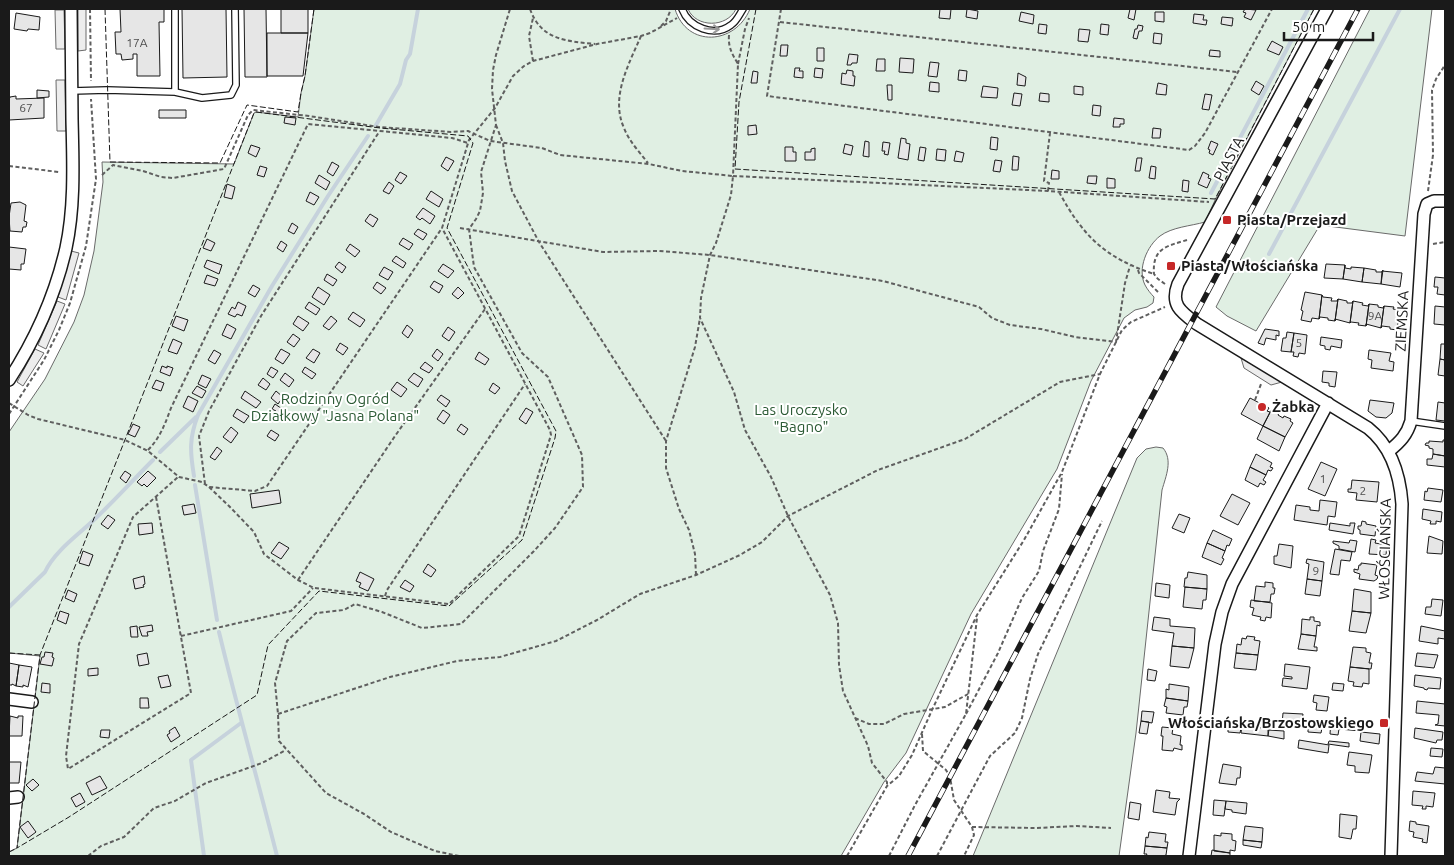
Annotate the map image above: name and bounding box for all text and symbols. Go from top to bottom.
scale bar [1284,10,1373,42]
text: 50 m [1292,18,1325,35]
one-way arrow [704,25,720,34]
house number: 17A [126,36,148,49]
house number: 67 [19,101,33,114]
street label: PIASTA [1210,133,1247,184]
place label: Piasta/Przejazd [1237,211,1347,228]
marker: Piasta/Przejazd [1221,214,1233,226]
place label: Piasta/Włościańska [1181,257,1318,274]
marker: Piasta/Włościańska [1165,260,1177,272]
street label: ZIEMSKA [1391,290,1412,352]
house number: 9A [1368,309,1382,322]
house number: 5 [1296,336,1302,349]
park label: Rodzinny Ogród Działkowy "Jasna Polana" [251,390,419,424]
place label: Żabka [1272,398,1315,415]
park label: Las Uroczysko "Bagno" [754,401,848,435]
marker: Żabka [1256,401,1268,413]
house number: 1 [1320,472,1326,485]
house number: 2 [1360,484,1366,497]
street label: WŁOŚCIAŃSKA [1375,498,1394,600]
house number: 9 [1313,564,1319,577]
place label: Włościańska/Brzostowskiego [1168,714,1374,731]
marker: Włościańska/Brzostowskiego [1378,717,1390,729]

